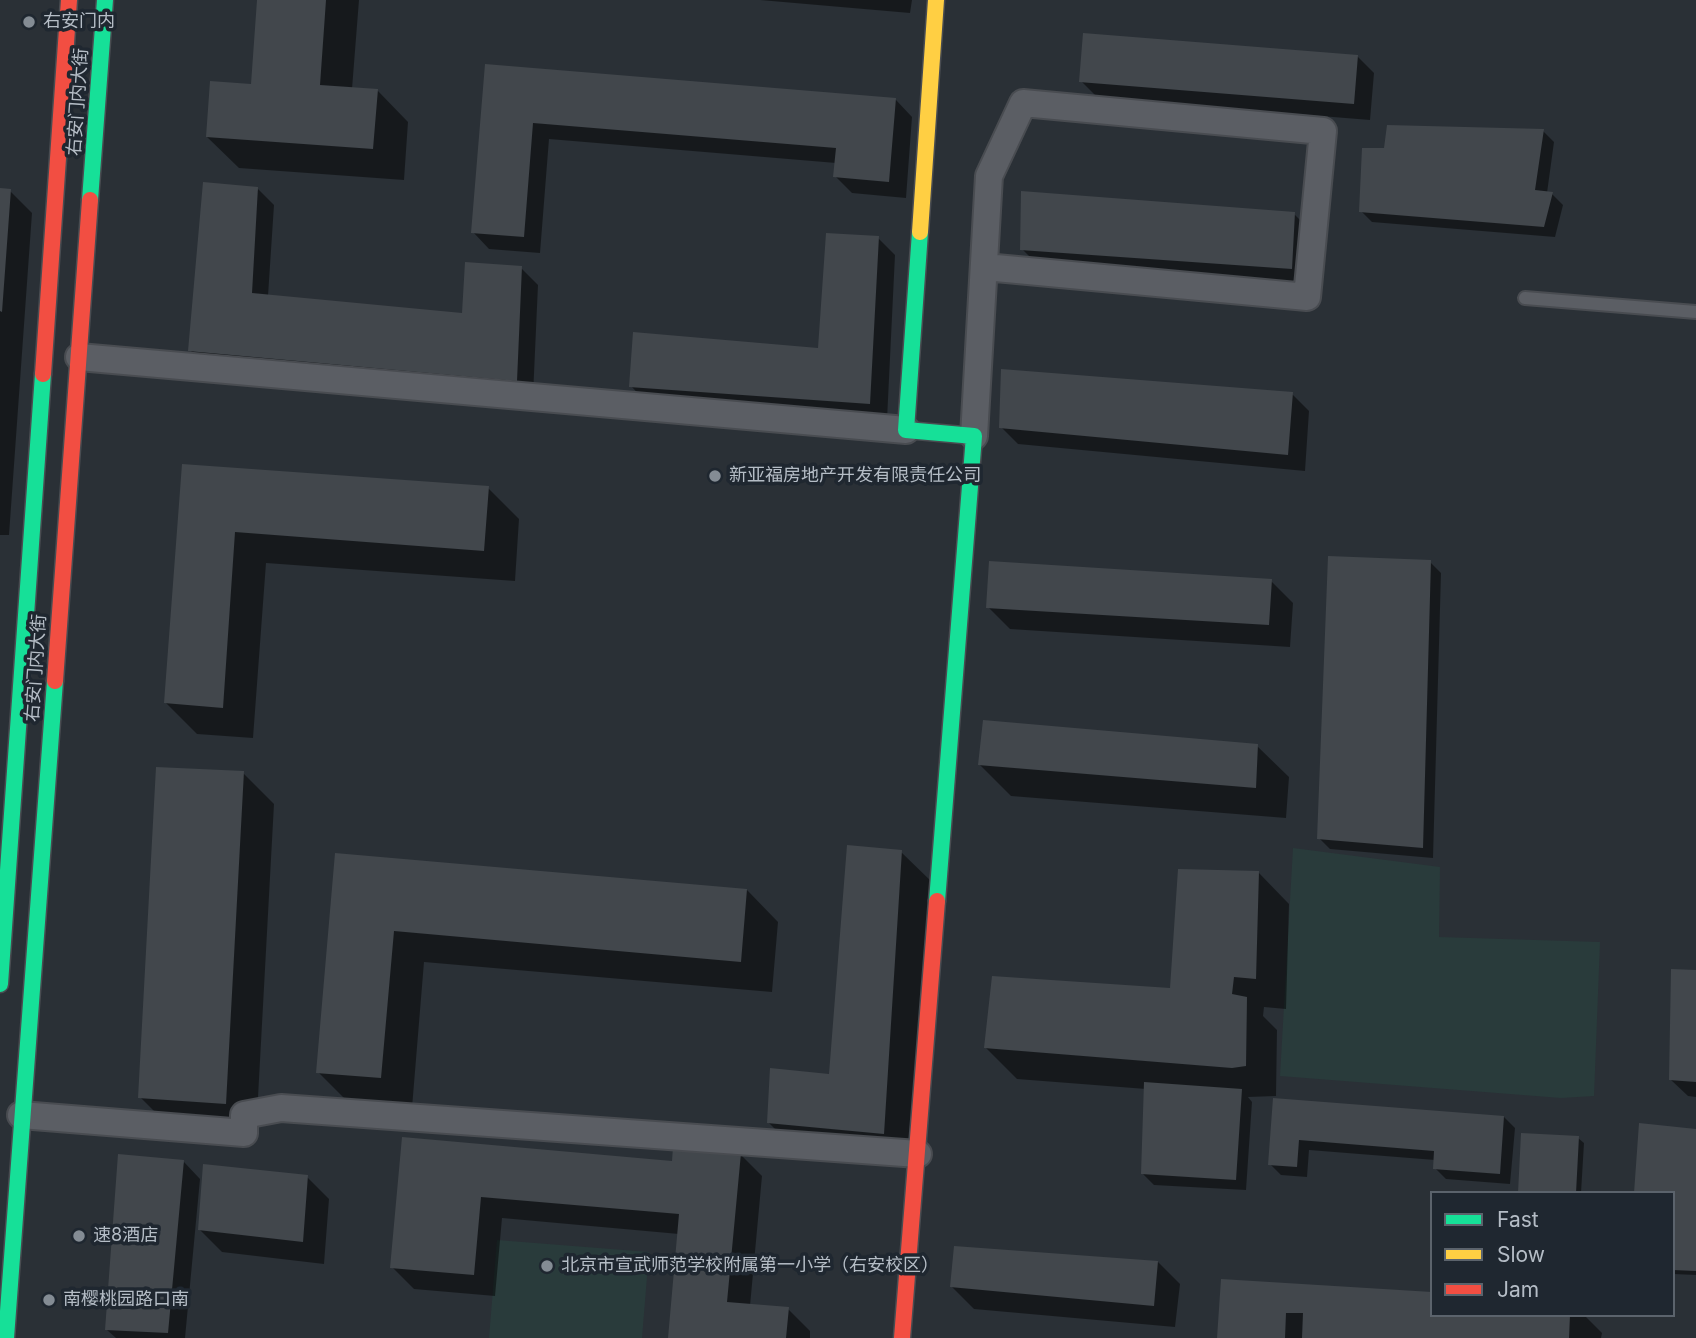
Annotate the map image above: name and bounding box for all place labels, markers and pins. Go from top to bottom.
place label: 右安门内 [43,11,115,33]
marker: 右安门内 [21,14,37,30]
place label: 新亚福房地产开发有限责任公司 [729,465,981,487]
marker: 新亚福房地产开发有限责任公司 [707,468,723,484]
place label: 速8酒店 [93,1225,158,1247]
marker: 速8酒店 [71,1228,87,1244]
place label: 北京市宣武师范学校附属第一小学（右安校区） [561,1255,939,1277]
marker: 北京市宣武师范学校附属第一小学（右安校区） [539,1258,555,1274]
place label: 南樱桃园路口南 [63,1289,189,1311]
marker: 南樱桃园路口南 [41,1292,57,1308]

